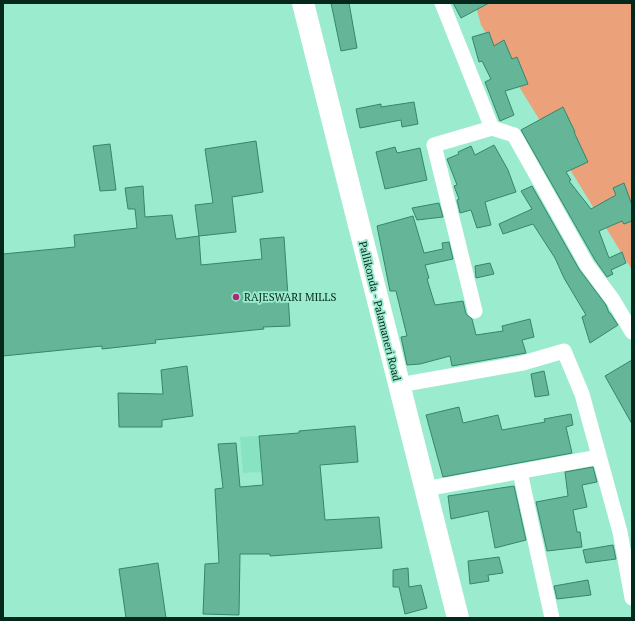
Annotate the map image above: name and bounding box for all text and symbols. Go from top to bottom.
street label: Pallikonda - Palamaneri Road [356,240,404,382]
place label: RAJESWARI MILLS [244,290,336,304]
marker: RAJESWARI MILLS [231,292,241,302]

